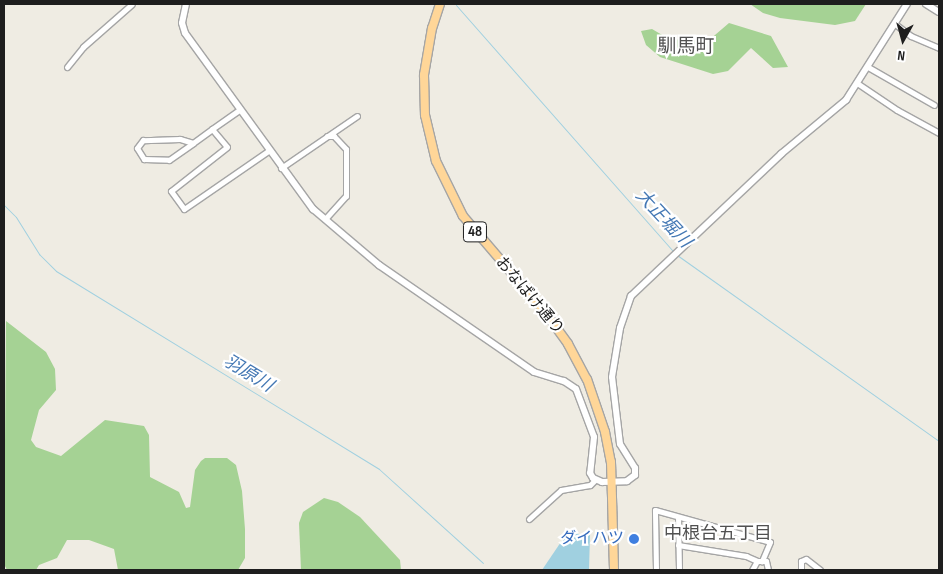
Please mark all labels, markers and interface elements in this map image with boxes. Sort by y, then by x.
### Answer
north arrow [878,15,928,65]
district label: 馴馬町 [658,36,714,58]
text: N [896,46,906,64]
water label: 大正堀川 [631,185,695,253]
road number: 48 [462,220,488,244]
street label: おなばけ通り [491,253,567,339]
water label: 羽原川 [219,351,277,397]
district label: 中根台五丁目 [664,523,772,545]
place label: ダイハツ [560,529,624,549]
marker: ダイハツ [628,533,640,545]

